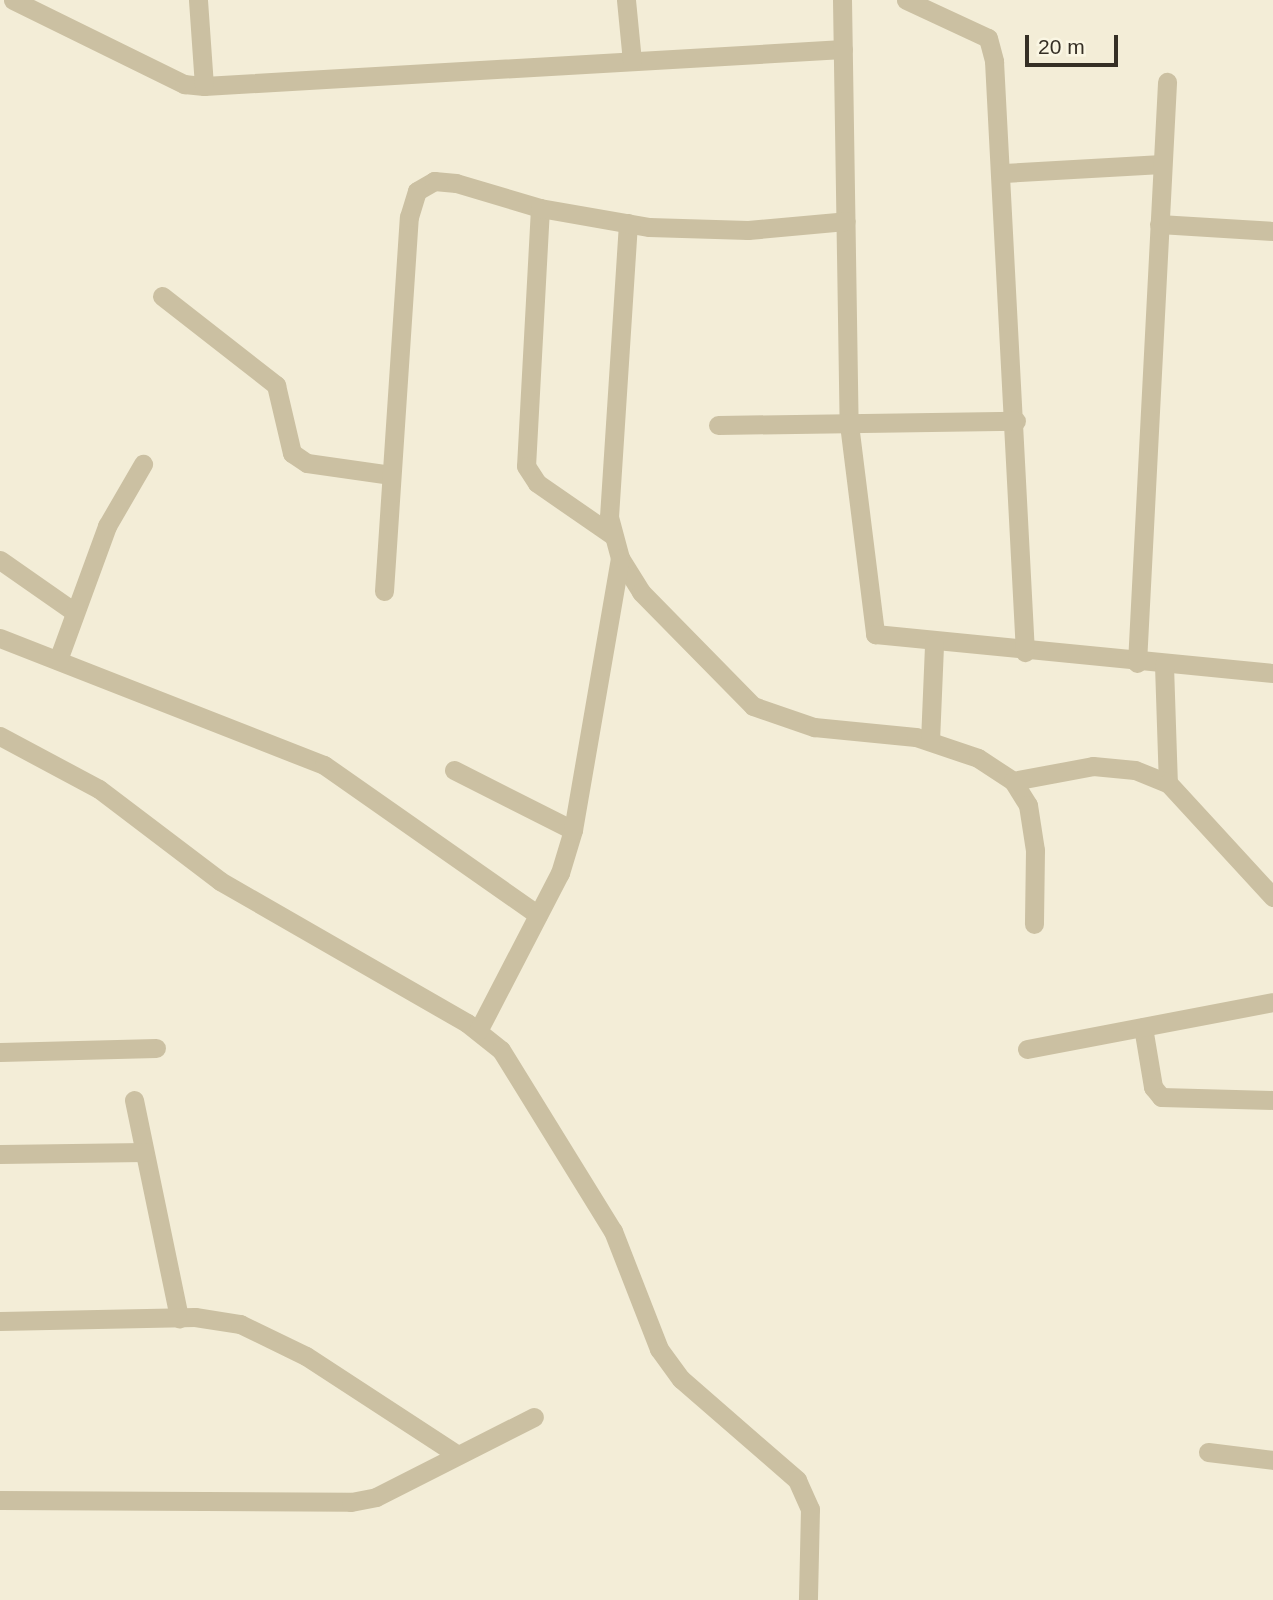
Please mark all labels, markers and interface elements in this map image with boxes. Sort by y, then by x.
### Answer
scale bar [1028,21,1121,65]
text: 20 m [1038,35,1085,58]

